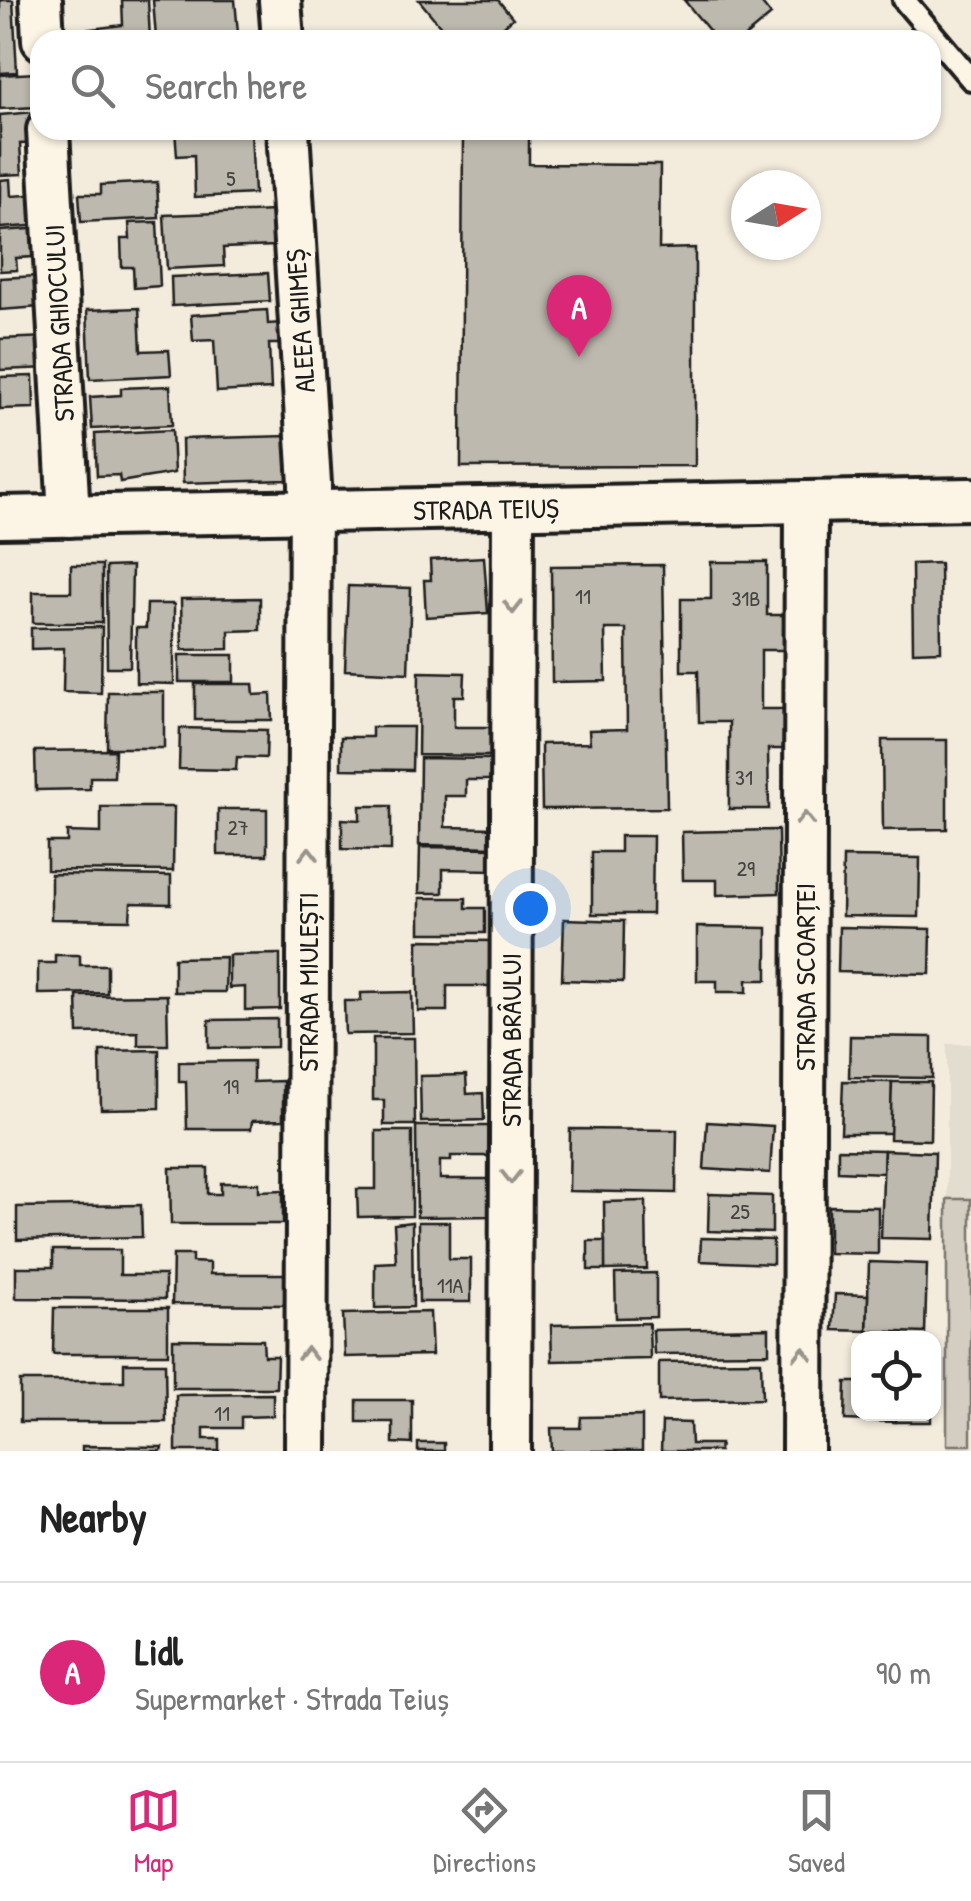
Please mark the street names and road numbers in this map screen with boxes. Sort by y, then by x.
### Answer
street label: STRADA GHIOCULUI [35,223,83,423]
street label: ALEEA GHIMEȘ [276,248,324,394]
street label: STRADA TEIUȘ [413,489,559,529]
street label: STRADA SCOARȚEI [786,883,824,1071]
street label: STRADA MIULEȘTI [289,892,327,1072]
street label: STRADA BRÂULUI [492,953,530,1127]

